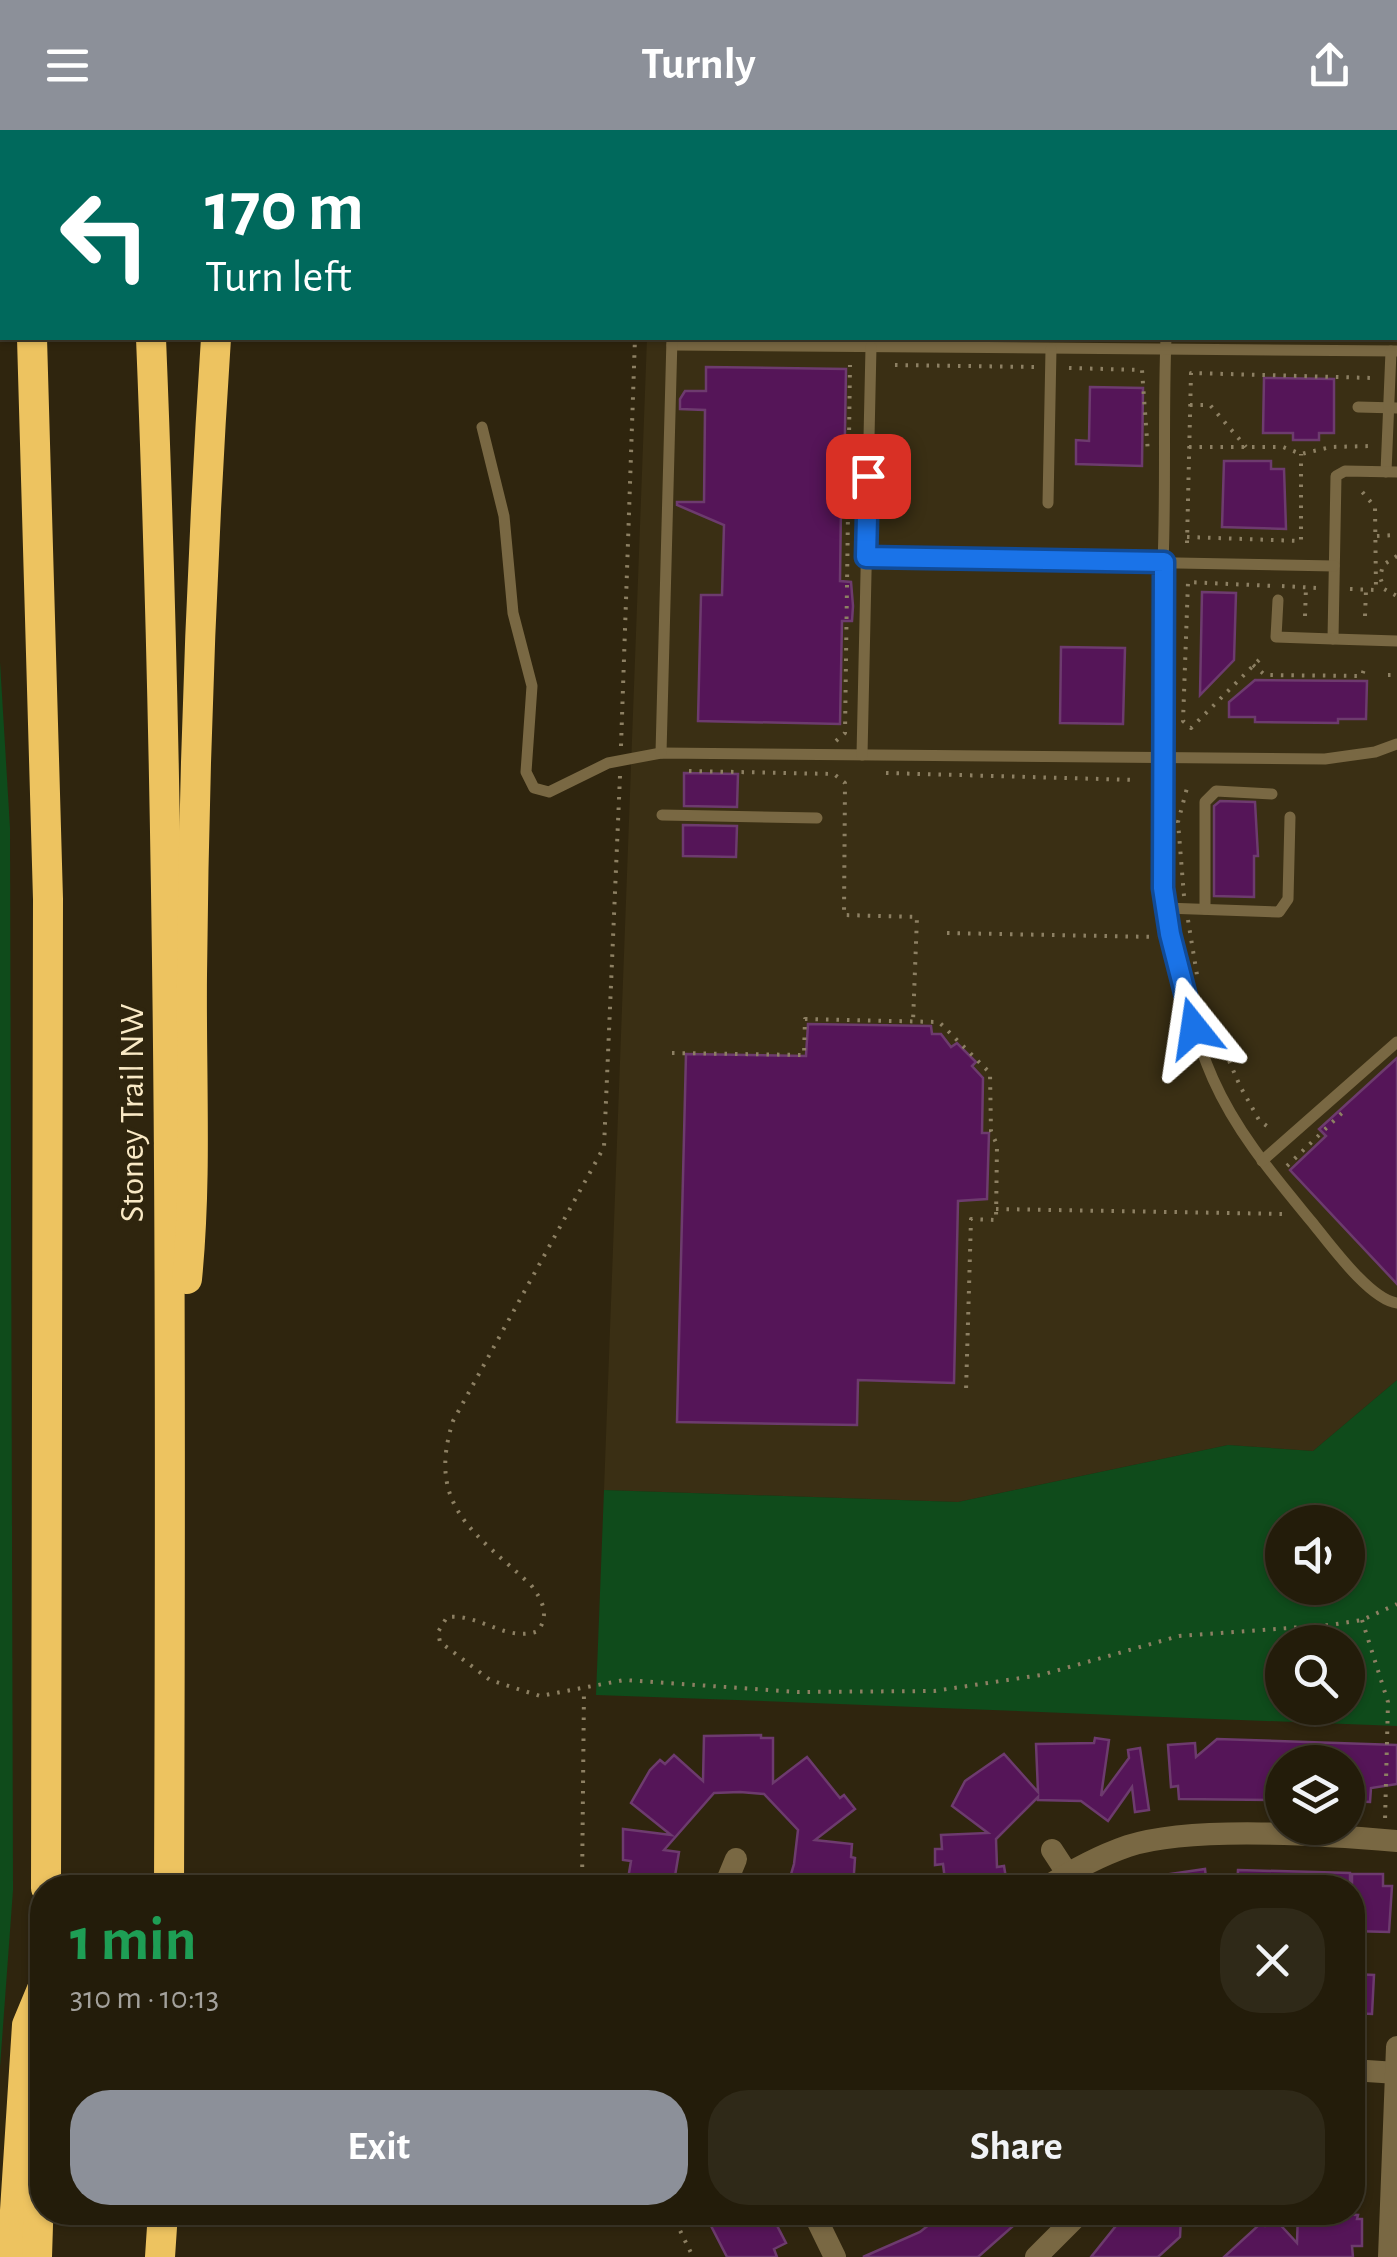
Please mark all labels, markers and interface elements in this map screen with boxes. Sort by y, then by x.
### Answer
icon: menu [40,38,95,93]
icon: share [1302,38,1357,93]
text: Turnly [641,42,756,87]
icon: left [40,170,170,300]
text: 170 m [205,173,364,243]
text: Turn left [205,255,352,300]
pin [826,434,911,519]
icon: arrive [841,449,896,504]
position arrow [1142,976,1246,1080]
street label: Stoney Trail NW [115,1004,150,1222]
map controls [1265,1505,1365,1845]
button: sound [1265,1505,1365,1605]
button: search [1265,1625,1365,1725]
button: layers [1265,1745,1365,1845]
button: close [1220,1908,1325,2013]
text: 1 min [70,1911,196,1971]
text: 310 m · 10:13 [70,1982,219,2014]
button: Exit [70,2090,688,2205]
button: Share [708,2090,1325,2205]

